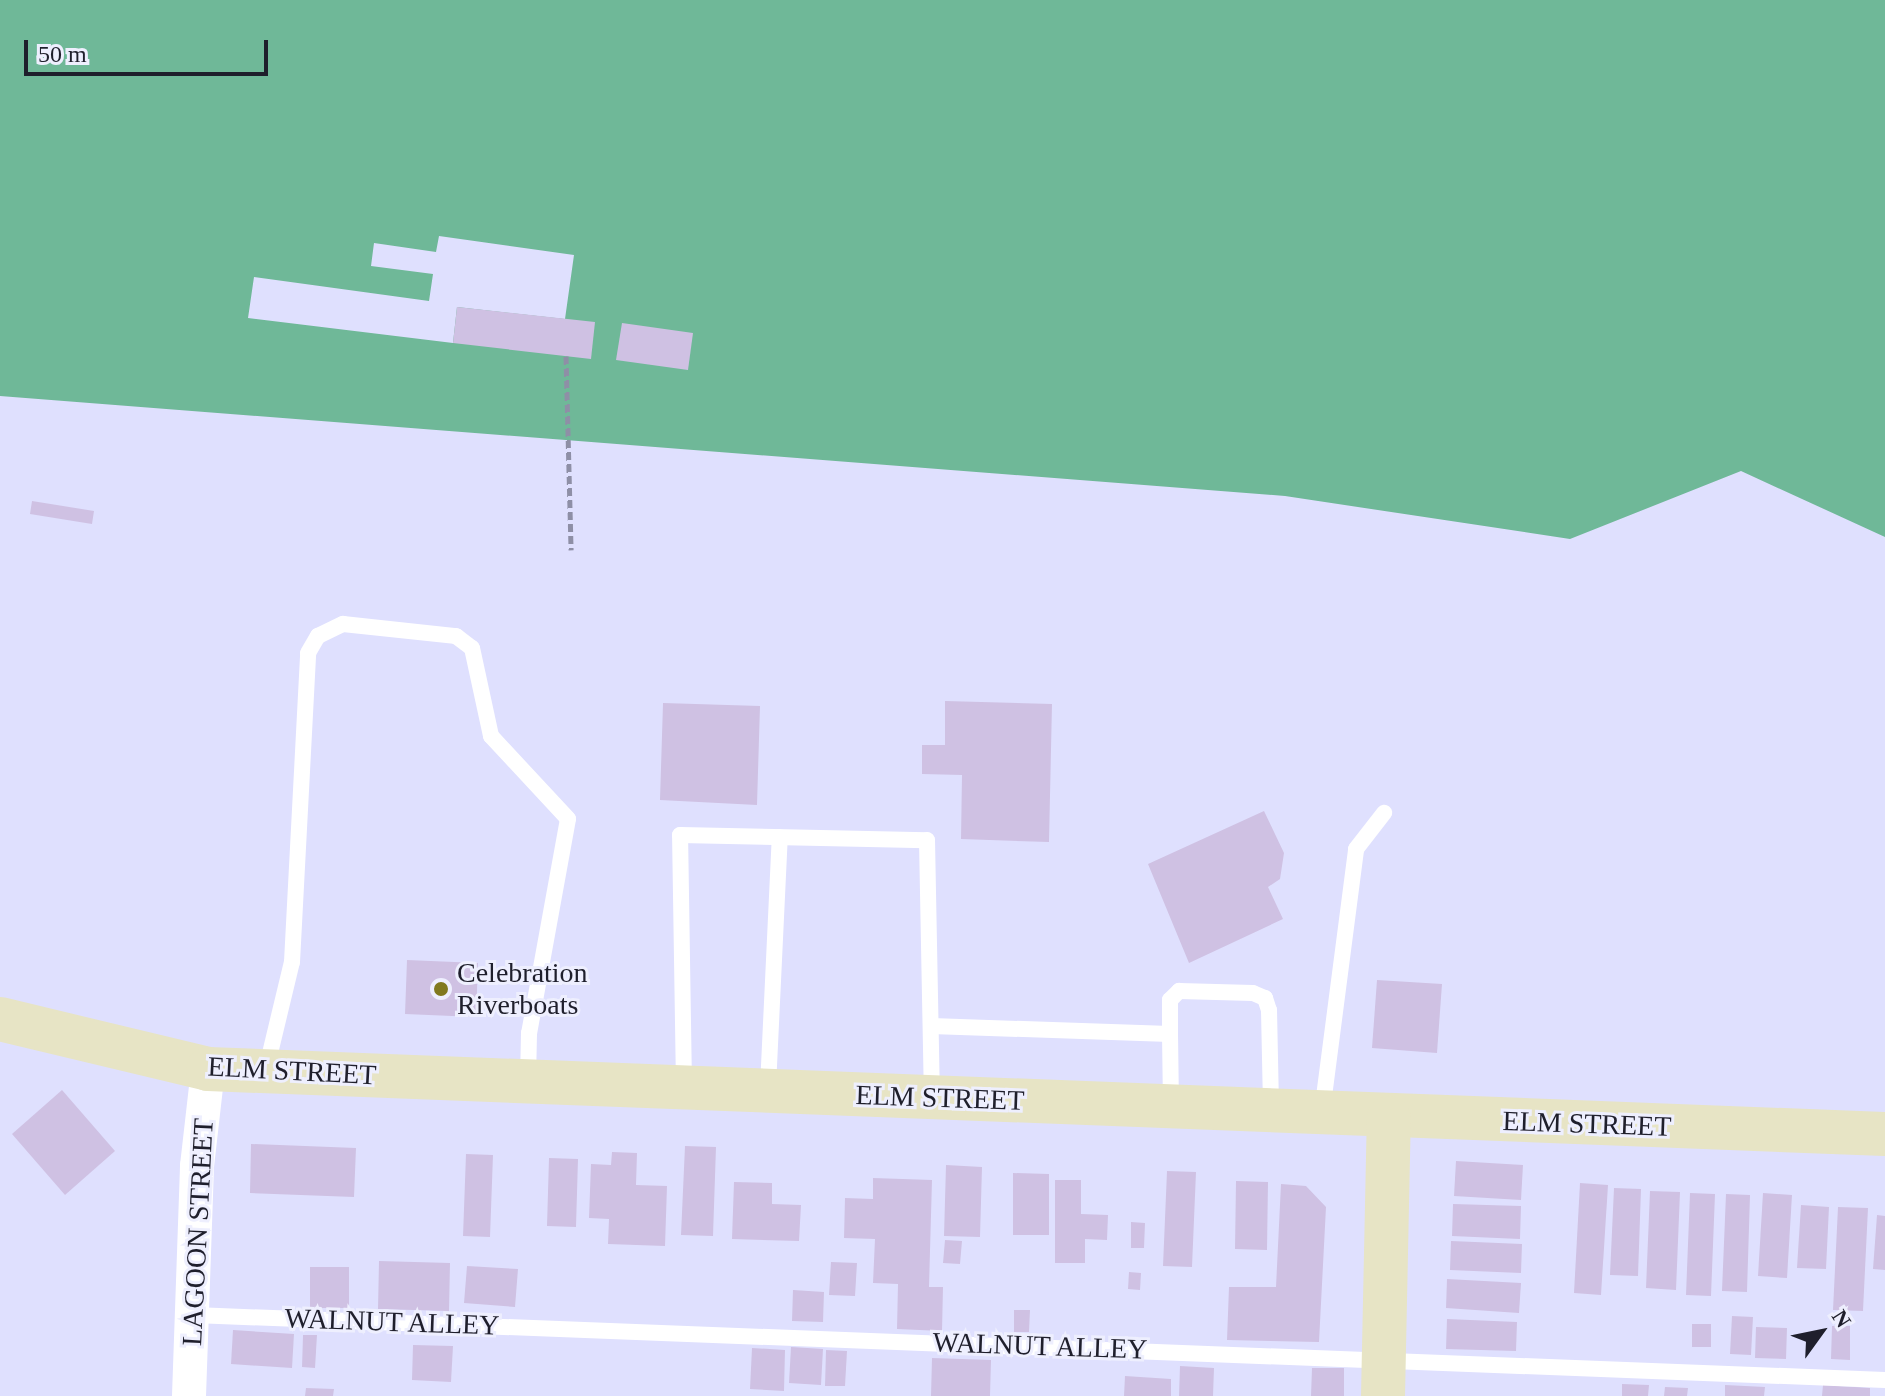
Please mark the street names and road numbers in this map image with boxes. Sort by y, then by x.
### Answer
street label: ELM STREET [207,1050,377,1092]
street label: ELM STREET [855,1078,1025,1118]
street label: ELM STREET [1502,1104,1672,1144]
street label: LAGOON STREET [175,1117,221,1347]
street label: WALNUT ALLEY [283,1301,501,1343]
street label: WALNUT ALLEY [931,1325,1149,1367]

